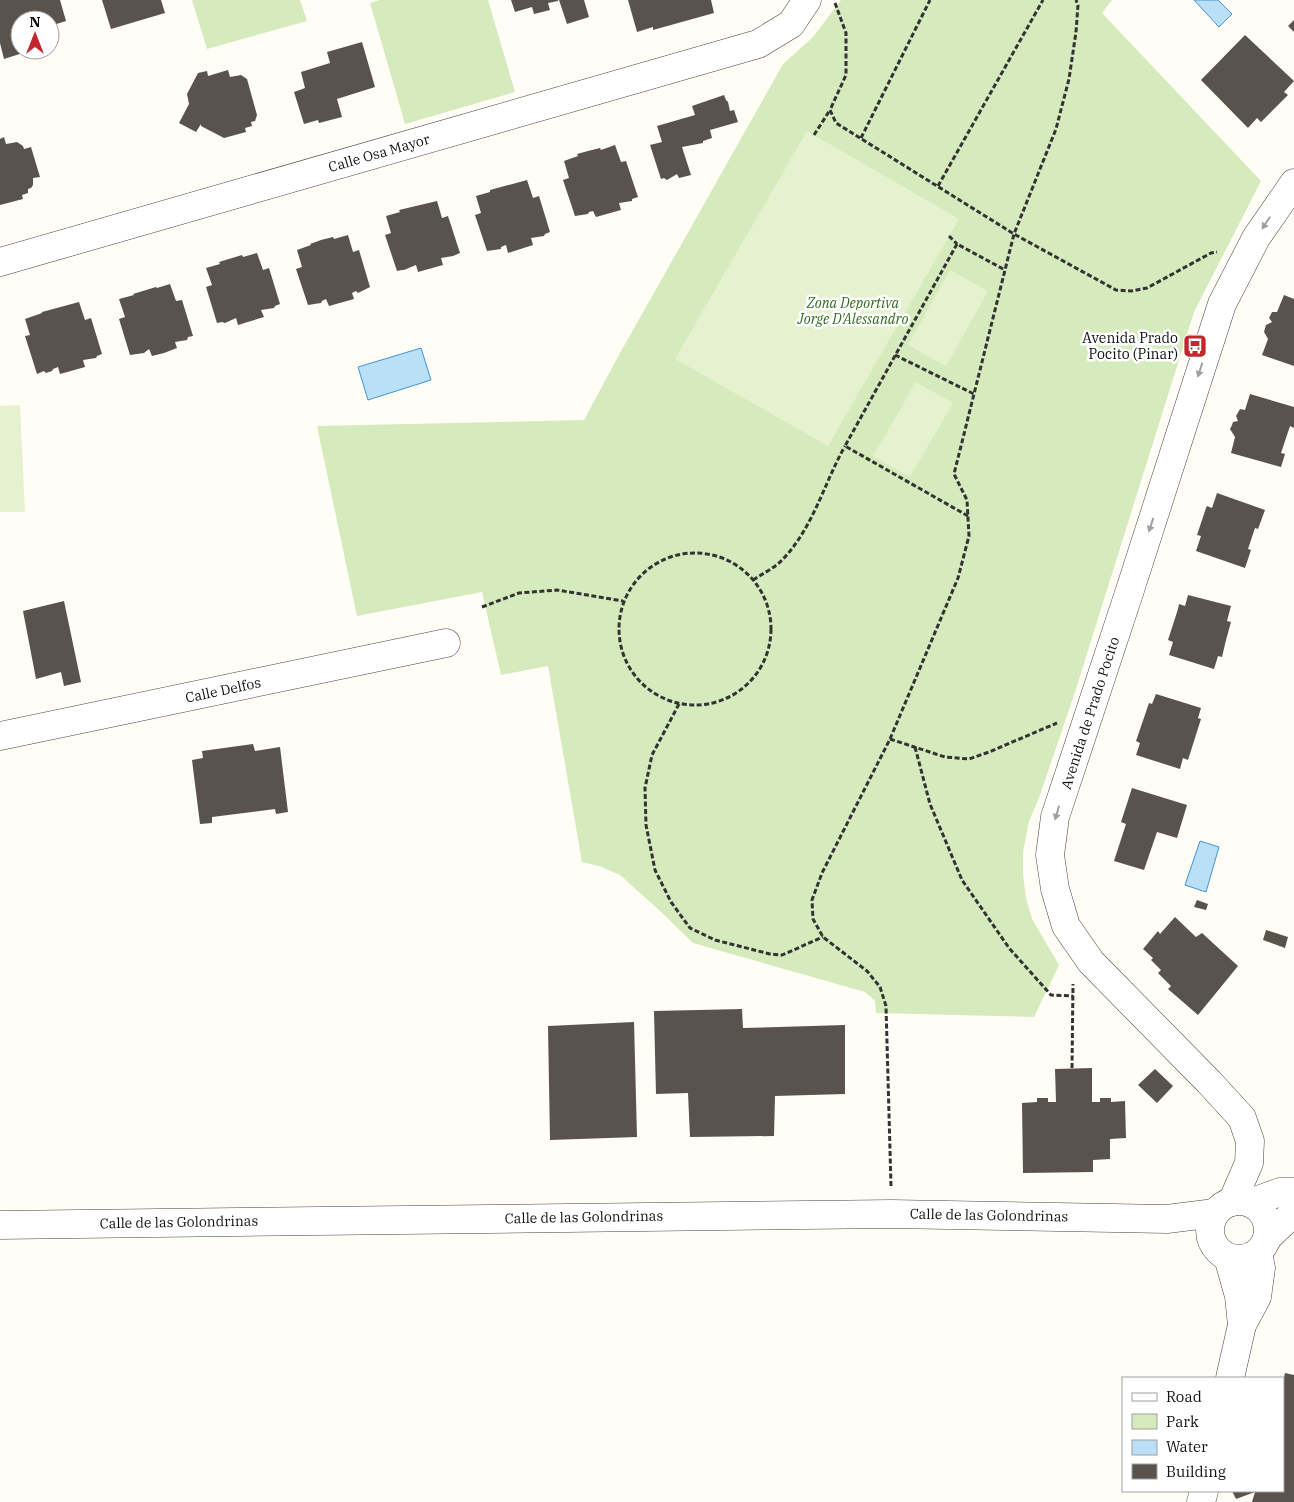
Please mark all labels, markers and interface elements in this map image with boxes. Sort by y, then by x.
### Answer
north arrow [10,10,60,60]
text: N [29,13,41,31]
street label: Calle Osa Mayor [326,130,433,176]
one-way arrow [1261,216,1271,230]
park label: Zona Deportiva Jorge D'Alessandro [797,294,908,328]
place label: Avenida Prado Pocito (Pinar) [1082,329,1178,363]
bus stop icon: Avenida Prado Pocito (Pinar) [1182,333,1208,359]
one-way arrow [1195,363,1203,378]
one-way arrow [1146,518,1154,533]
street label: Avenida de Prado Pocito [1057,634,1123,791]
street label: Calle Delfos [184,673,263,707]
one-way arrow [1053,805,1061,820]
street label: Calle de las Golondrinas [910,1205,1069,1225]
street label: Calle de las Golondrinas [505,1207,664,1227]
street label: Calle de las Golondrinas [100,1212,259,1232]
legend [1122,1377,1284,1492]
text: Road [1166,1387,1202,1406]
text: Park [1166,1412,1199,1431]
text: Water [1166,1437,1208,1456]
text: Building [1166,1462,1226,1481]

